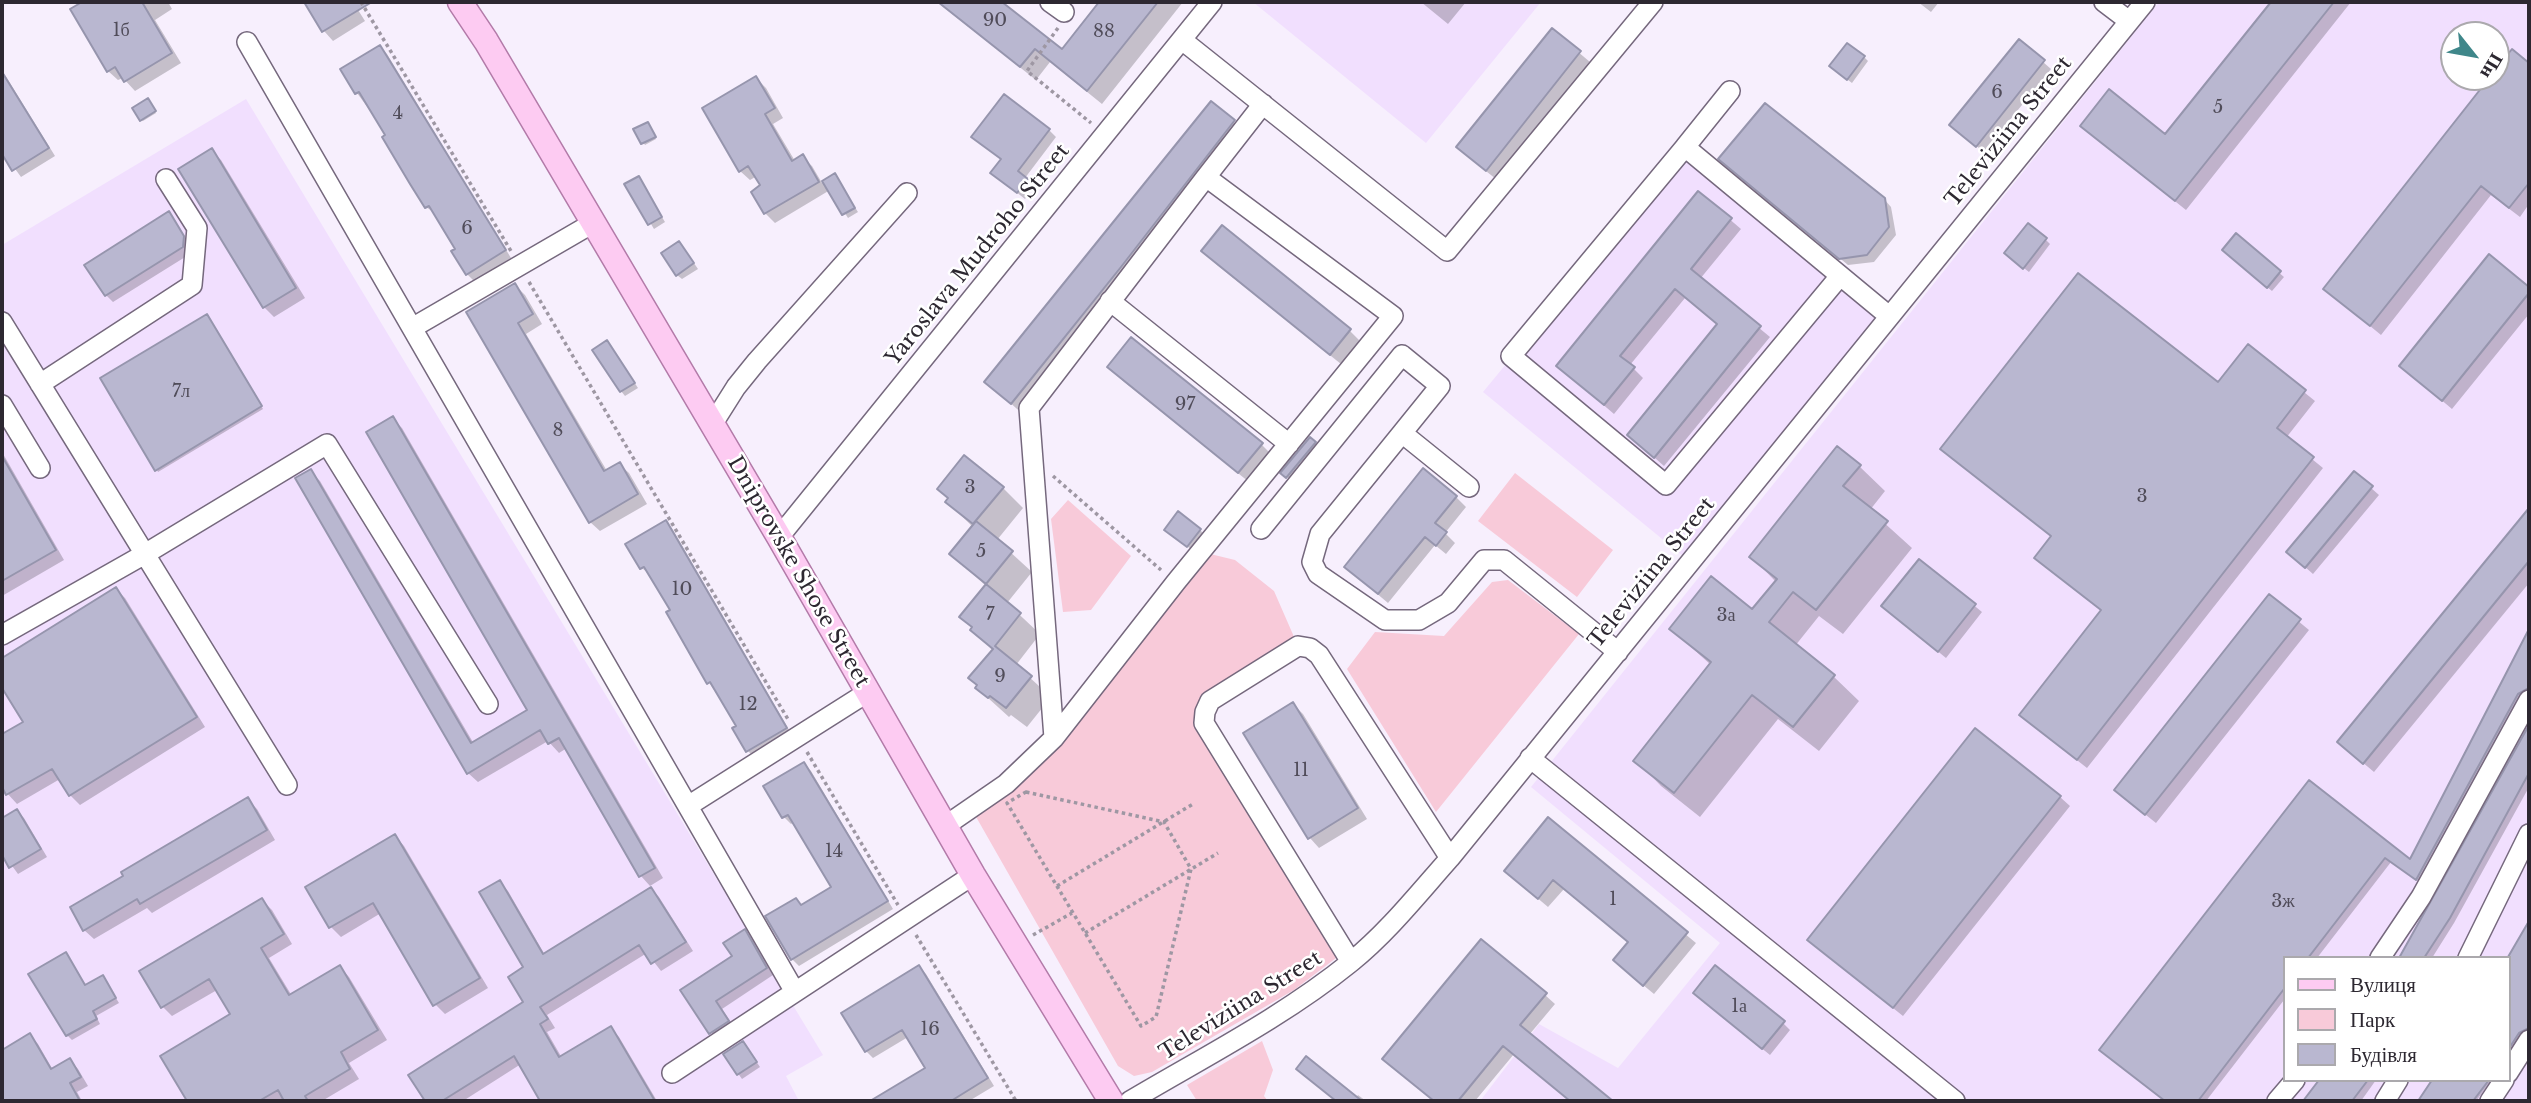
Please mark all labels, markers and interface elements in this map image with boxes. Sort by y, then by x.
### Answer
house number: 90 [983,10,1007,32]
house number: 1б [112,20,130,42]
house number: 88 [1093,21,1115,43]
north arrow [2440,21,2510,91]
text: Пн [2475,49,2508,83]
street label: Televiziina Street [1941,52,2077,212]
house number: 6 [1991,82,2003,104]
house number: 5 [2213,97,2223,119]
house number: 4 [393,103,403,125]
street label: Yaroslava Mudroho Street [881,139,1075,371]
house number: 6 [461,218,473,240]
house number: 7л [172,381,190,403]
house number: 97 [1175,394,1195,416]
house number: 8 [553,420,563,442]
street label: Dniprovske Shose Street [721,452,875,692]
house number: 3 [964,477,976,499]
house number: 3 [2136,486,2148,508]
street label: Televiziina Street [1584,493,1720,653]
house number: 5 [976,541,986,563]
house number: 10 [672,579,692,601]
house number: 7 [985,604,995,626]
house number: 3а [1716,605,1736,627]
house number: 9 [994,666,1006,688]
house number: 12 [738,694,758,716]
house number: 11 [1293,760,1309,782]
house number: 14 [825,841,843,863]
house number: 1 [1609,889,1617,911]
house number: 3ж [2271,891,2295,913]
street label: Televiziina Street [1155,946,1327,1066]
legend [2282,956,2510,1082]
text: Вулиця [2350,972,2416,998]
house number: 1а [1731,996,1747,1018]
text: Парк [2350,1007,2395,1033]
house number: 16 [920,1019,940,1041]
text: Будівля [2350,1042,2417,1068]

